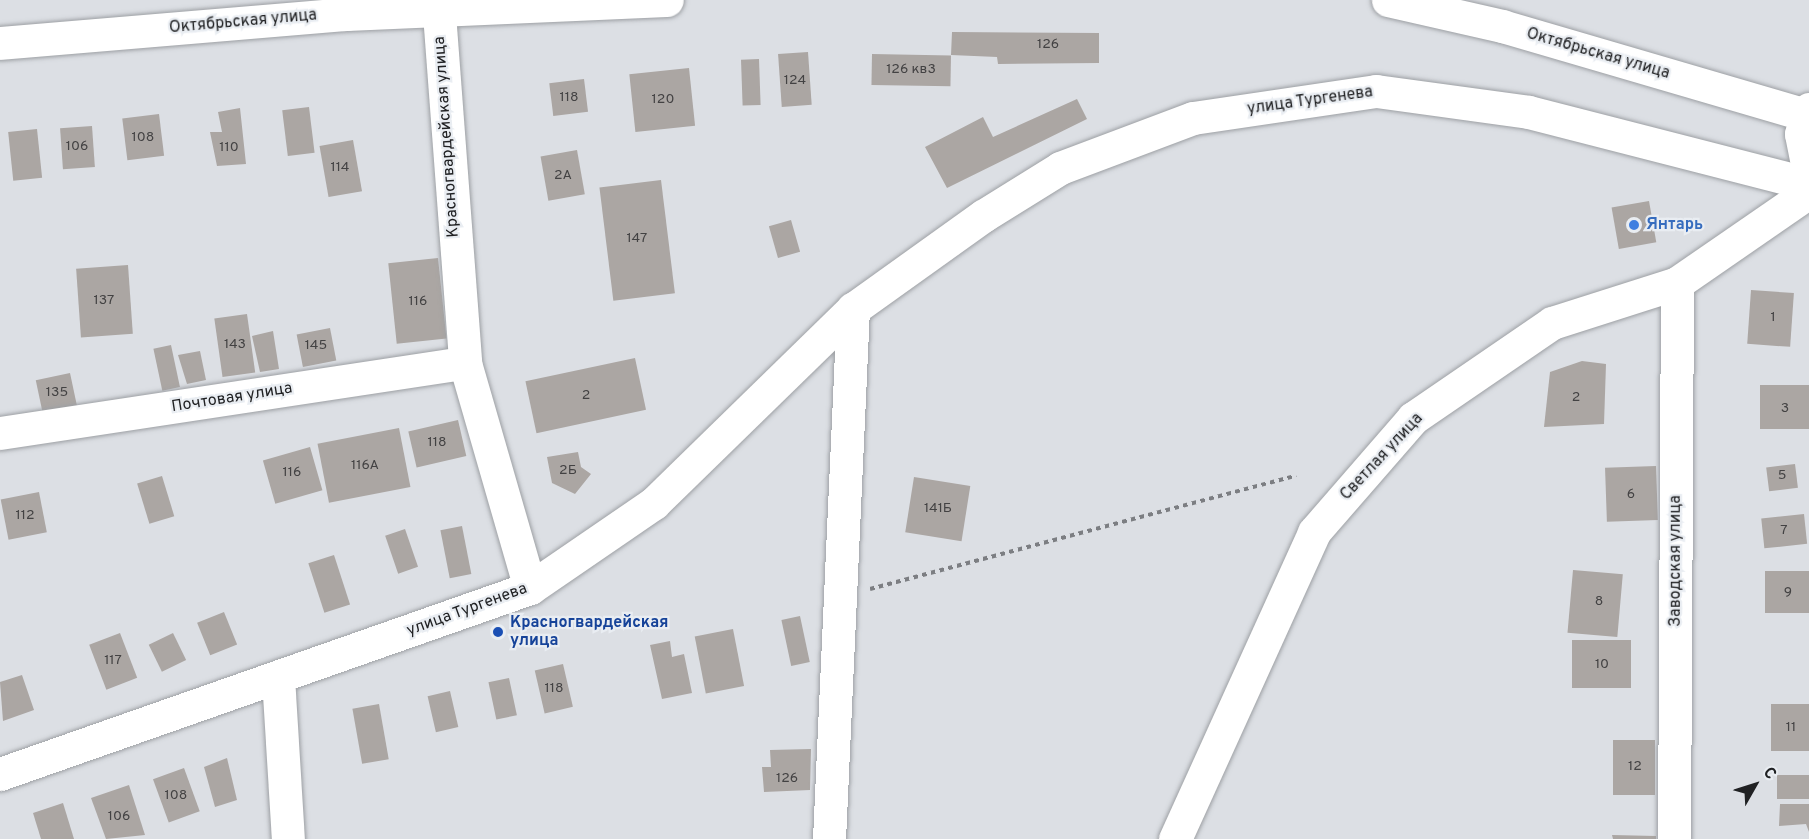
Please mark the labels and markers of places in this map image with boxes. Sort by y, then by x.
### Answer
place label: Янтарь [1646,215,1703,235]
marker: Янтарь [1627,218,1641,232]
place label: Красногвардейская улица [510,613,668,651]
marker: Красногвардейская улица [491,625,505,639]

